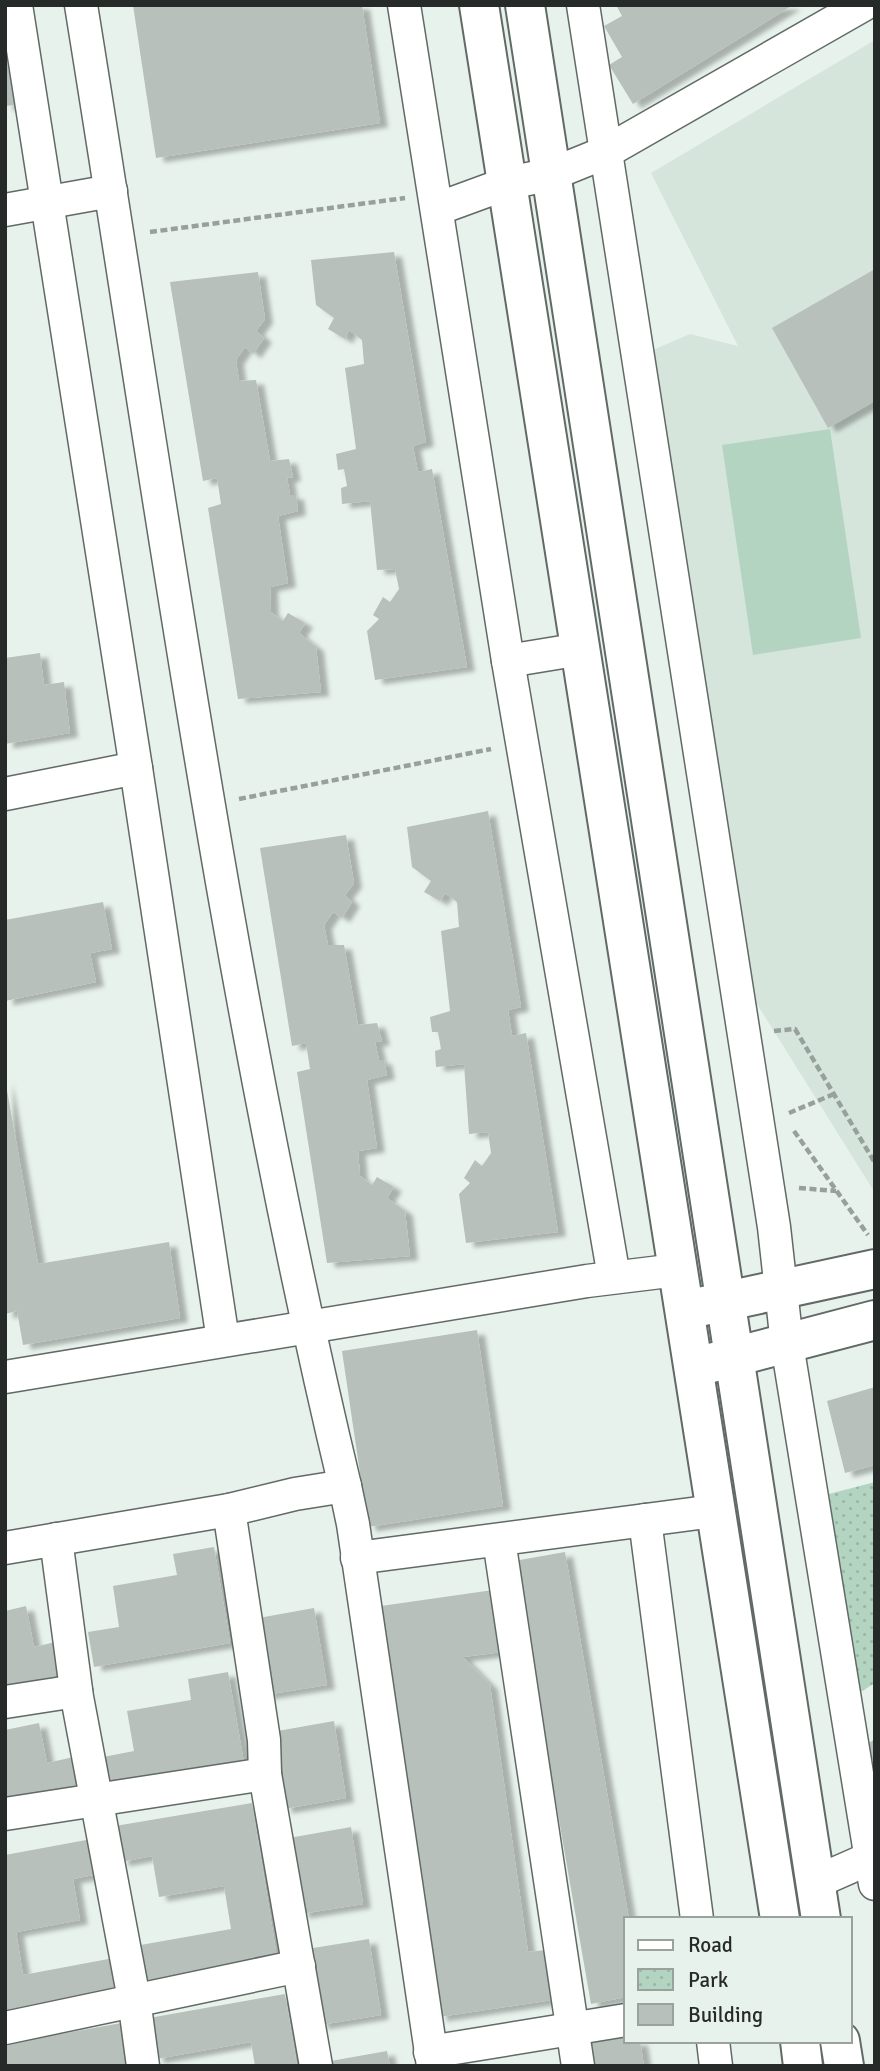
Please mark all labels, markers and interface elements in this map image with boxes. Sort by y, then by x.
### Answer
legend [624,1917,852,2043]
text: Road [688,1932,733,1958]
text: Park [688,1967,729,1993]
text: Building [688,2002,763,2028]

